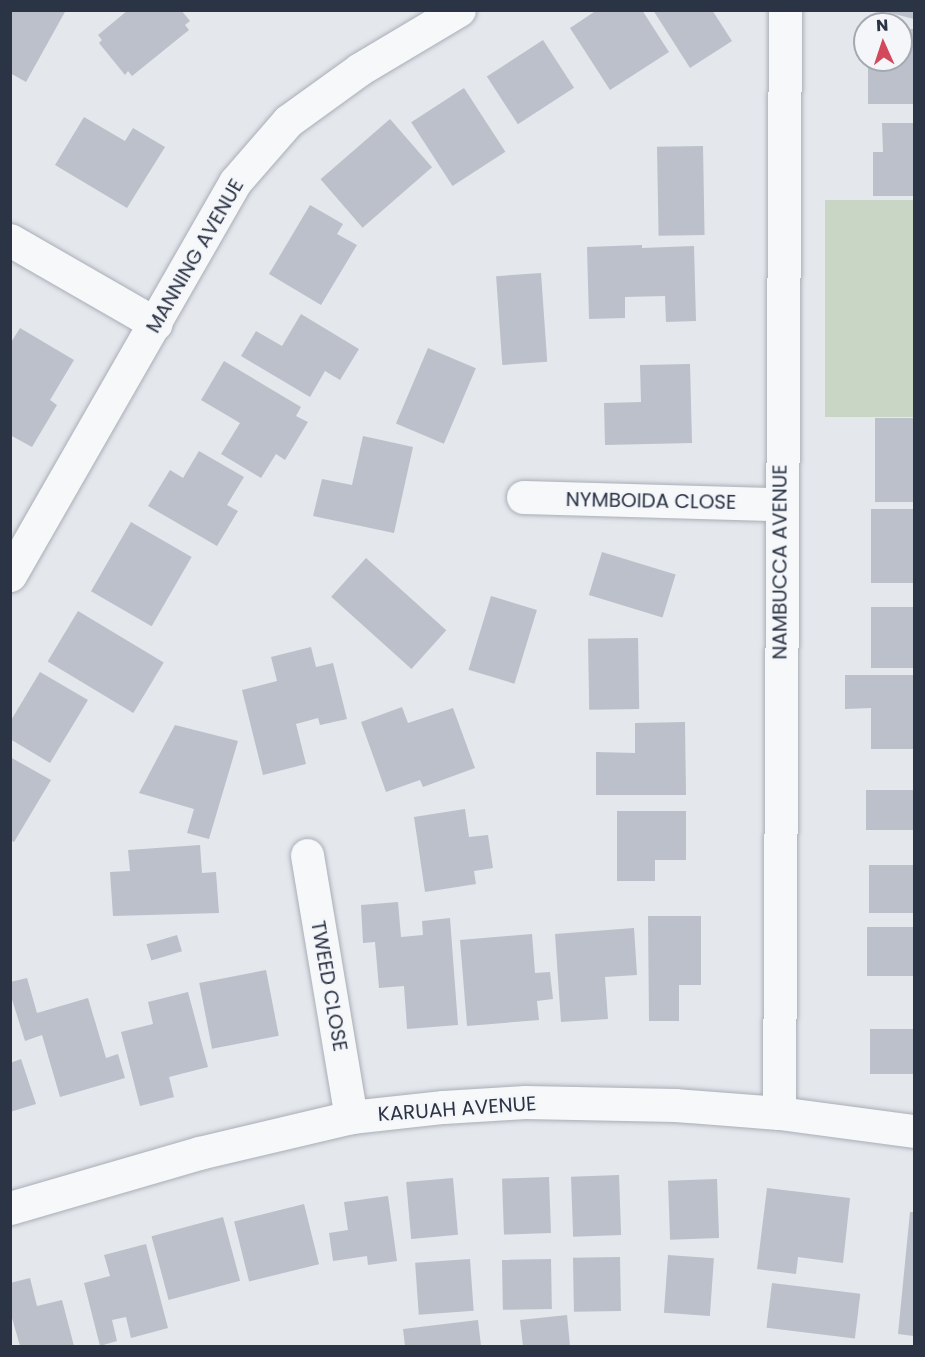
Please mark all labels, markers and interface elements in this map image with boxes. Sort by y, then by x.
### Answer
north arrow [853,12,913,72]
text: N [876,14,889,37]
street label: MANNING AVENUE [141,175,249,337]
street label: NAMBUCCA AVENUE [768,464,792,660]
street label: NYMBOIDA CLOSE [565,488,737,514]
street label: TWEED CLOSE [306,919,352,1053]
street label: KARUAH AVENUE [377,1091,537,1127]

